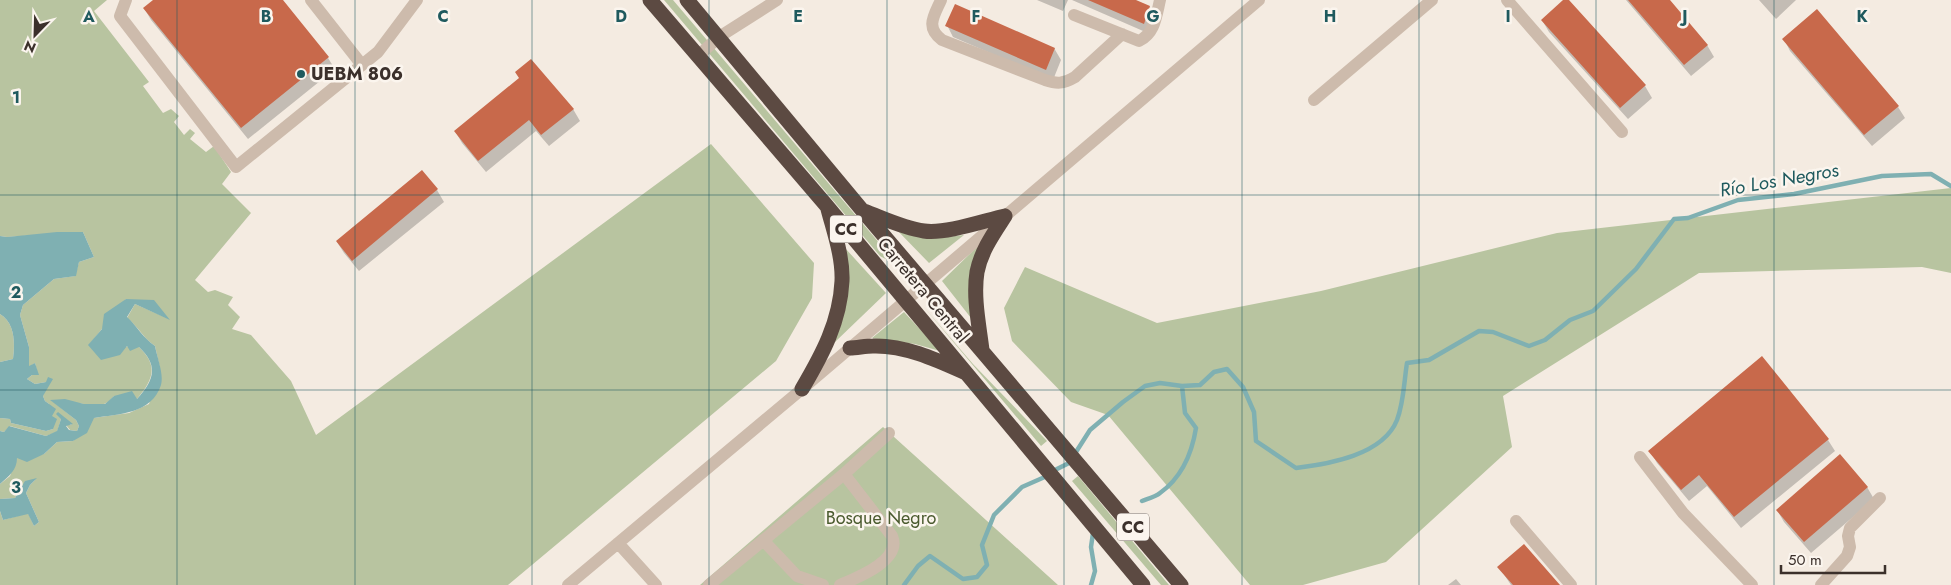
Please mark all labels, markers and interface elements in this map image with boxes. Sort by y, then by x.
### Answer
text: A [82,5,95,28]
text: B [261,5,271,28]
text: C [437,5,449,28]
text: D [615,5,627,28]
text: E [793,5,803,28]
text: F [972,5,980,28]
text: G [1146,5,1160,28]
text: H [1324,5,1336,28]
text: I [1505,5,1511,28]
text: J [1679,5,1688,28]
text: K [1856,5,1868,28]
north arrow [10,10,60,60]
text: N [21,36,39,58]
place label: UEBM 806 [311,61,403,87]
marker: UEBM 806 [295,68,307,80]
text: 1 [12,86,20,109]
water label: Río Los Negros [1717,156,1841,204]
road number: CC [830,215,862,242]
street label: Carretera Central [871,232,975,348]
text: 2 [11,281,21,304]
text: 3 [11,476,21,499]
park label: Bosque Negro [826,505,937,531]
road number: CC [1117,514,1149,540]
scale bar [1781,542,1885,574]
text: 50 m [1788,549,1822,571]

